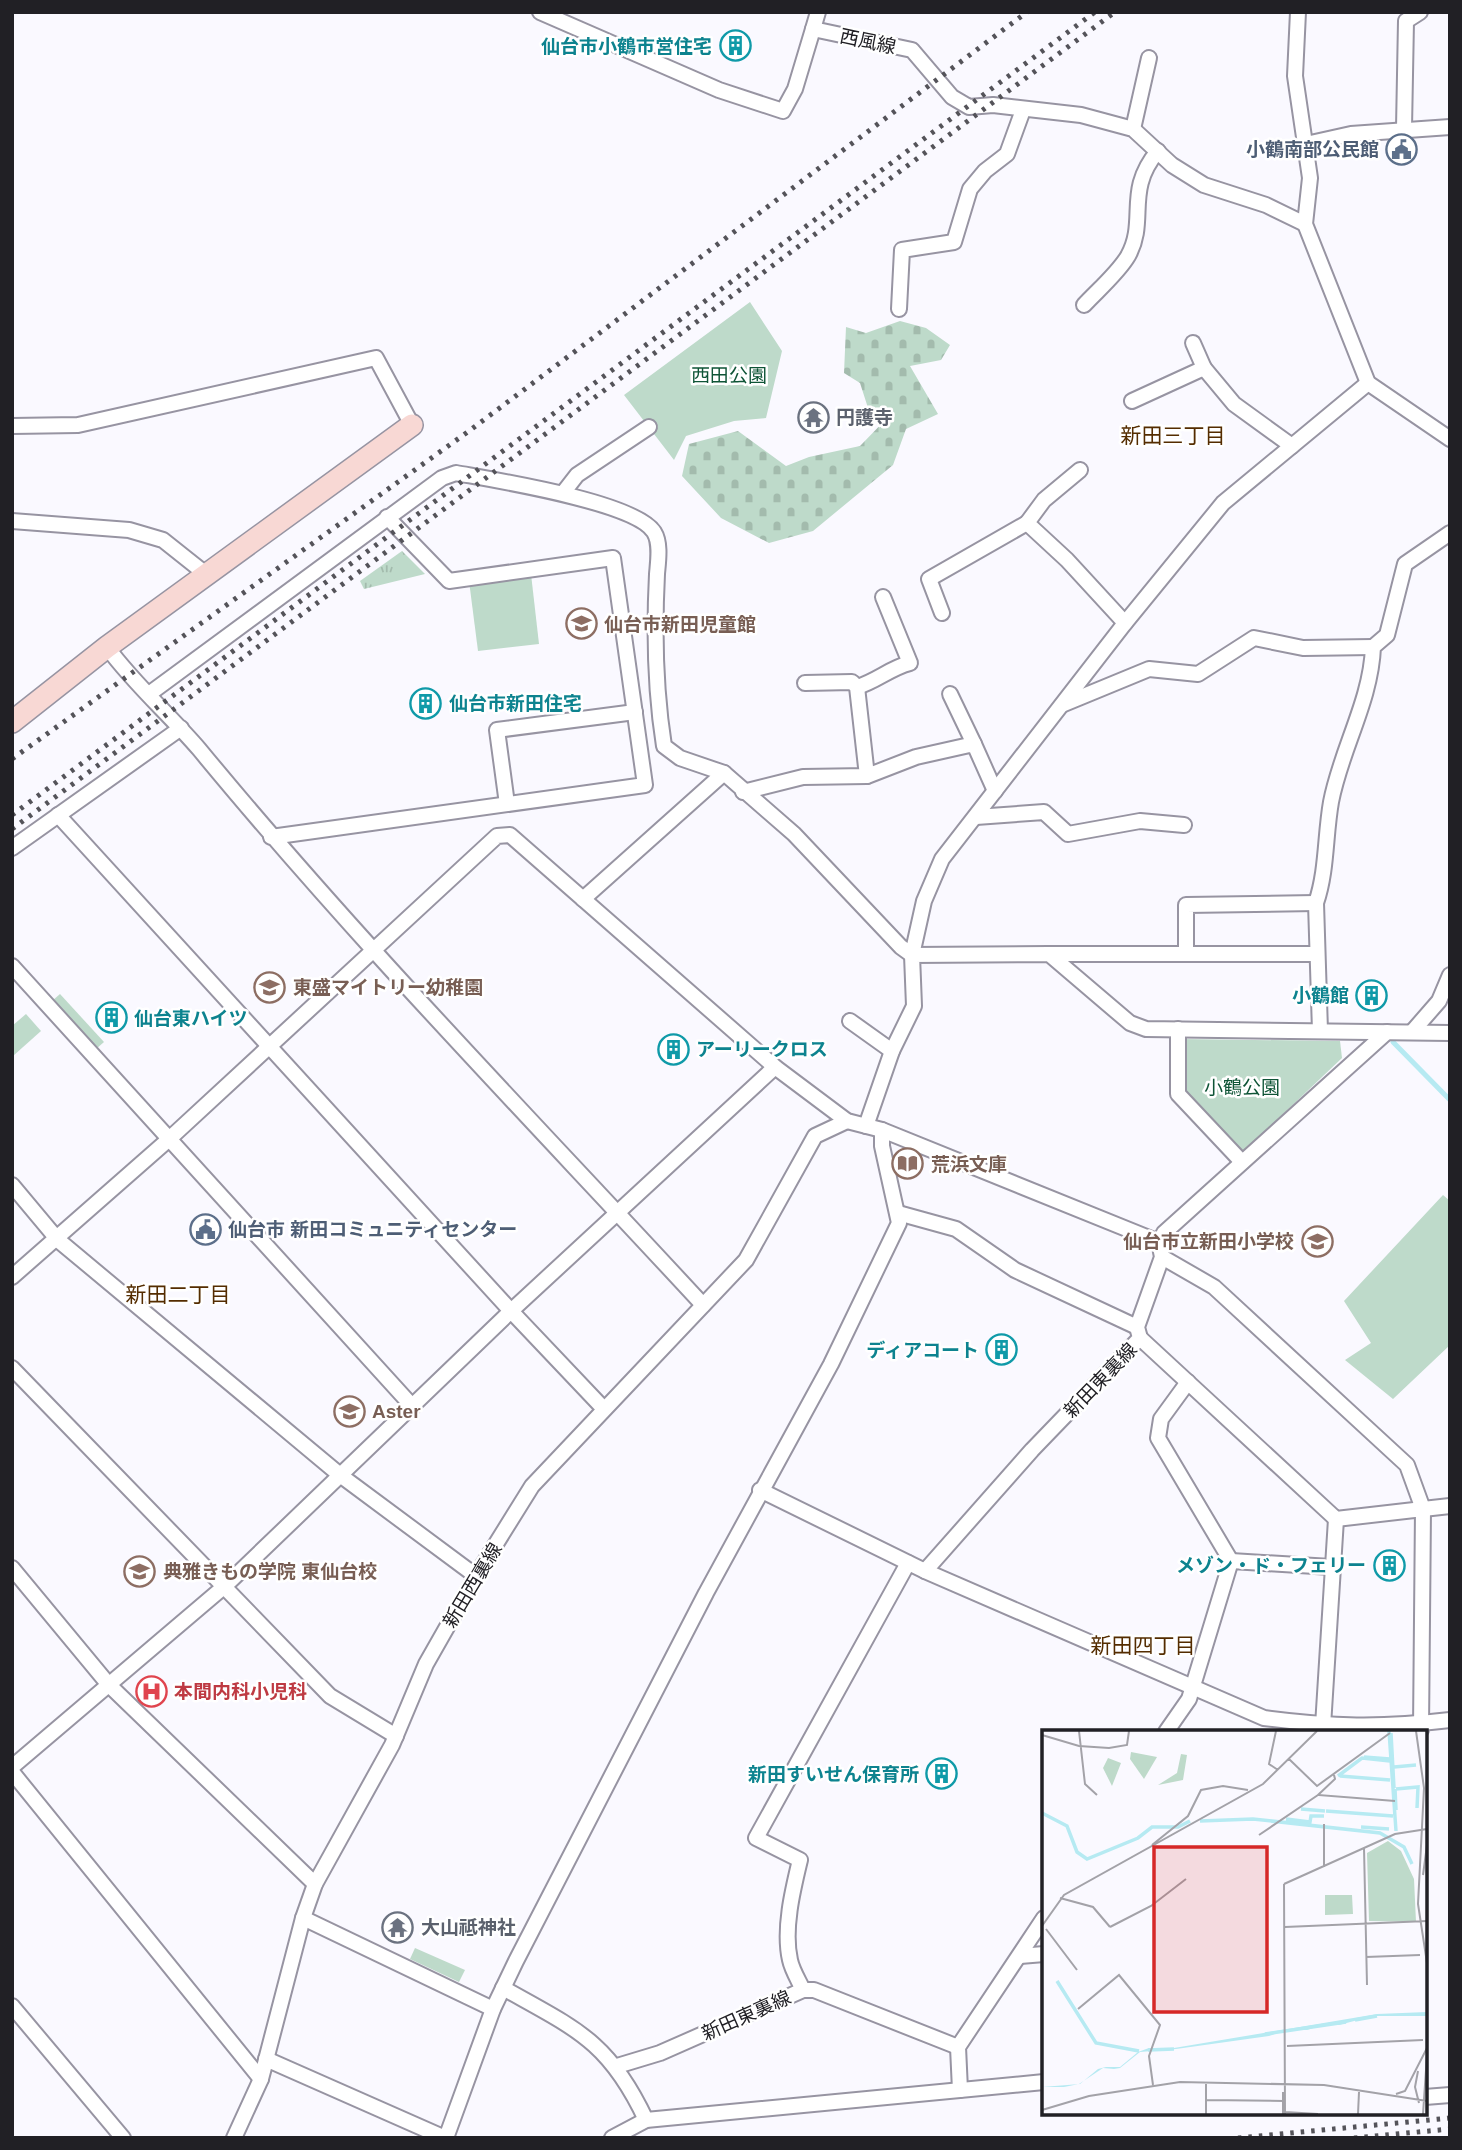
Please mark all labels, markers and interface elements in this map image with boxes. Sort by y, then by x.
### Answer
street label: 西風線 [838,25,898,58]
building icon: 仙台市小鶴市営住宅 [718,29,752,63]
place label: 仙台市小鶴市営住宅 [541,36,712,57]
public building icon: 小鶴南部公民館 [1385,132,1419,166]
place label: 小鶴南部公民館 [1246,139,1379,160]
park label: 西田公園 [691,365,767,386]
temple icon: 円護寺 [796,400,830,434]
place label: 円護寺 [836,407,893,428]
district label: 新田三丁目 [1121,424,1226,447]
school or university icon: 仙台市新田児童館 [564,607,598,641]
place label: 仙台市新田児童館 [604,614,756,635]
building icon: 仙台市新田住宅 [409,686,443,720]
place label: 仙台市新田住宅 [449,693,582,714]
school or university icon: 東盛マイトリー幼稚園 [253,970,287,1004]
place label: 東盛マイトリー幼稚園 [293,977,483,998]
building icon: 小鶴館 [1355,978,1389,1012]
place label: 小鶴館 [1292,985,1349,1006]
building icon: 仙台東ハイツ [94,1001,128,1035]
place label: 仙台東ハイツ [134,1008,248,1029]
building icon: アーリークロス [656,1032,690,1066]
place label: アーリークロス [696,1039,828,1060]
park label: 小鶴公園 [1204,1077,1280,1098]
library icon: 荒浜文庫 [891,1147,925,1181]
place label: 荒浜文庫 [931,1154,1007,1175]
public building icon: 仙台市 新田コミュニティセンター [188,1212,222,1246]
place label: 仙台市 新田コミュニティセンター [228,1219,517,1240]
school or university icon: 仙台市立新田小学校 [1300,1224,1334,1258]
place label: 仙台市立新田小学校 [1123,1231,1294,1252]
district label: 新田二丁目 [126,1283,231,1306]
building icon: ディアコート [985,1333,1019,1367]
street label: 新田東裏線 [1060,1339,1141,1422]
place label: ディアコート [866,1340,979,1361]
school or university icon: Aster [332,1394,366,1428]
place label: Aster [372,1401,421,1422]
street label: 新田西裏線 [439,1539,506,1631]
building icon: メゾン・ド・フェリー [1372,1548,1406,1582]
school or university icon: 典雅きもの学院 東仙台校 [123,1554,157,1588]
place label: メゾン・ド・フェリー [1176,1555,1366,1576]
place label: 典雅きもの学院 東仙台校 [163,1561,377,1582]
district label: 新田四丁目 [1091,1634,1196,1657]
hospital icon: 本間内科小児科 [134,1674,168,1708]
place label: 本間内科小児科 [174,1681,307,1702]
inset map [1042,1730,1427,2115]
building icon: 新田すいせん保育所 [925,1757,959,1791]
place label: 新田すいせん保育所 [748,1764,919,1785]
temple icon: 大山祗神社 [381,1910,415,1944]
place label: 大山祗神社 [421,1917,516,1938]
street label: 新田東裏線 [699,1987,794,2044]

